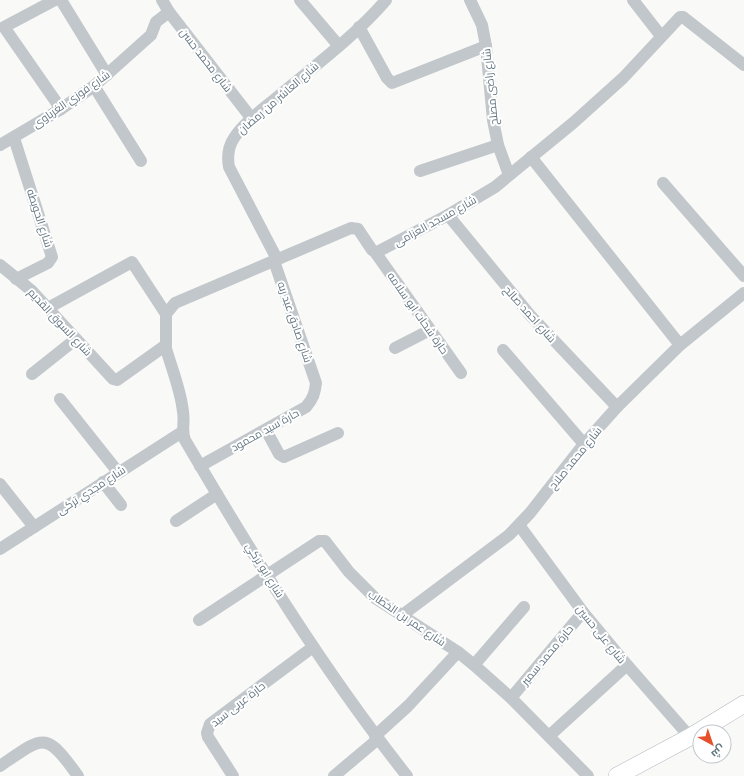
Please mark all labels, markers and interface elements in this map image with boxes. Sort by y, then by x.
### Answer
street label: شارع محمد حسن [176,25,235,95]
street label: شارع راضى مصلح [479,48,502,126]
street label: شارع العاشر من رمضان [235,59,322,138]
street label: شارع فوزي الغرباوى [30,67,113,132]
street label: شارع الحويطه [23,187,56,249]
street label: شارع مسجد العزامى [391,193,479,250]
street label: حارة شحات ابو سلامه [384,269,452,357]
street label: شارع صادق عبد ربه [274,280,315,365]
street label: شارع احمد صالح [500,283,559,346]
street label: شارع السوق القديم [24,285,95,359]
street label: حارة سيد محمود [229,406,301,454]
street label: شارع محمد صلاح [545,424,605,493]
street label: شارع مجدي تركى [54,463,129,519]
street label: شارع ابو تركي [241,540,287,601]
street label: شارع عمر بن الخطاب [365,587,448,650]
street label: شارع على حسين [572,602,629,667]
street label: حارة محمد سمير [517,622,576,689]
street label: حارة عربى سيد [208,678,268,730]
north arrow [692,724,732,764]
text: ش [709,742,728,762]

